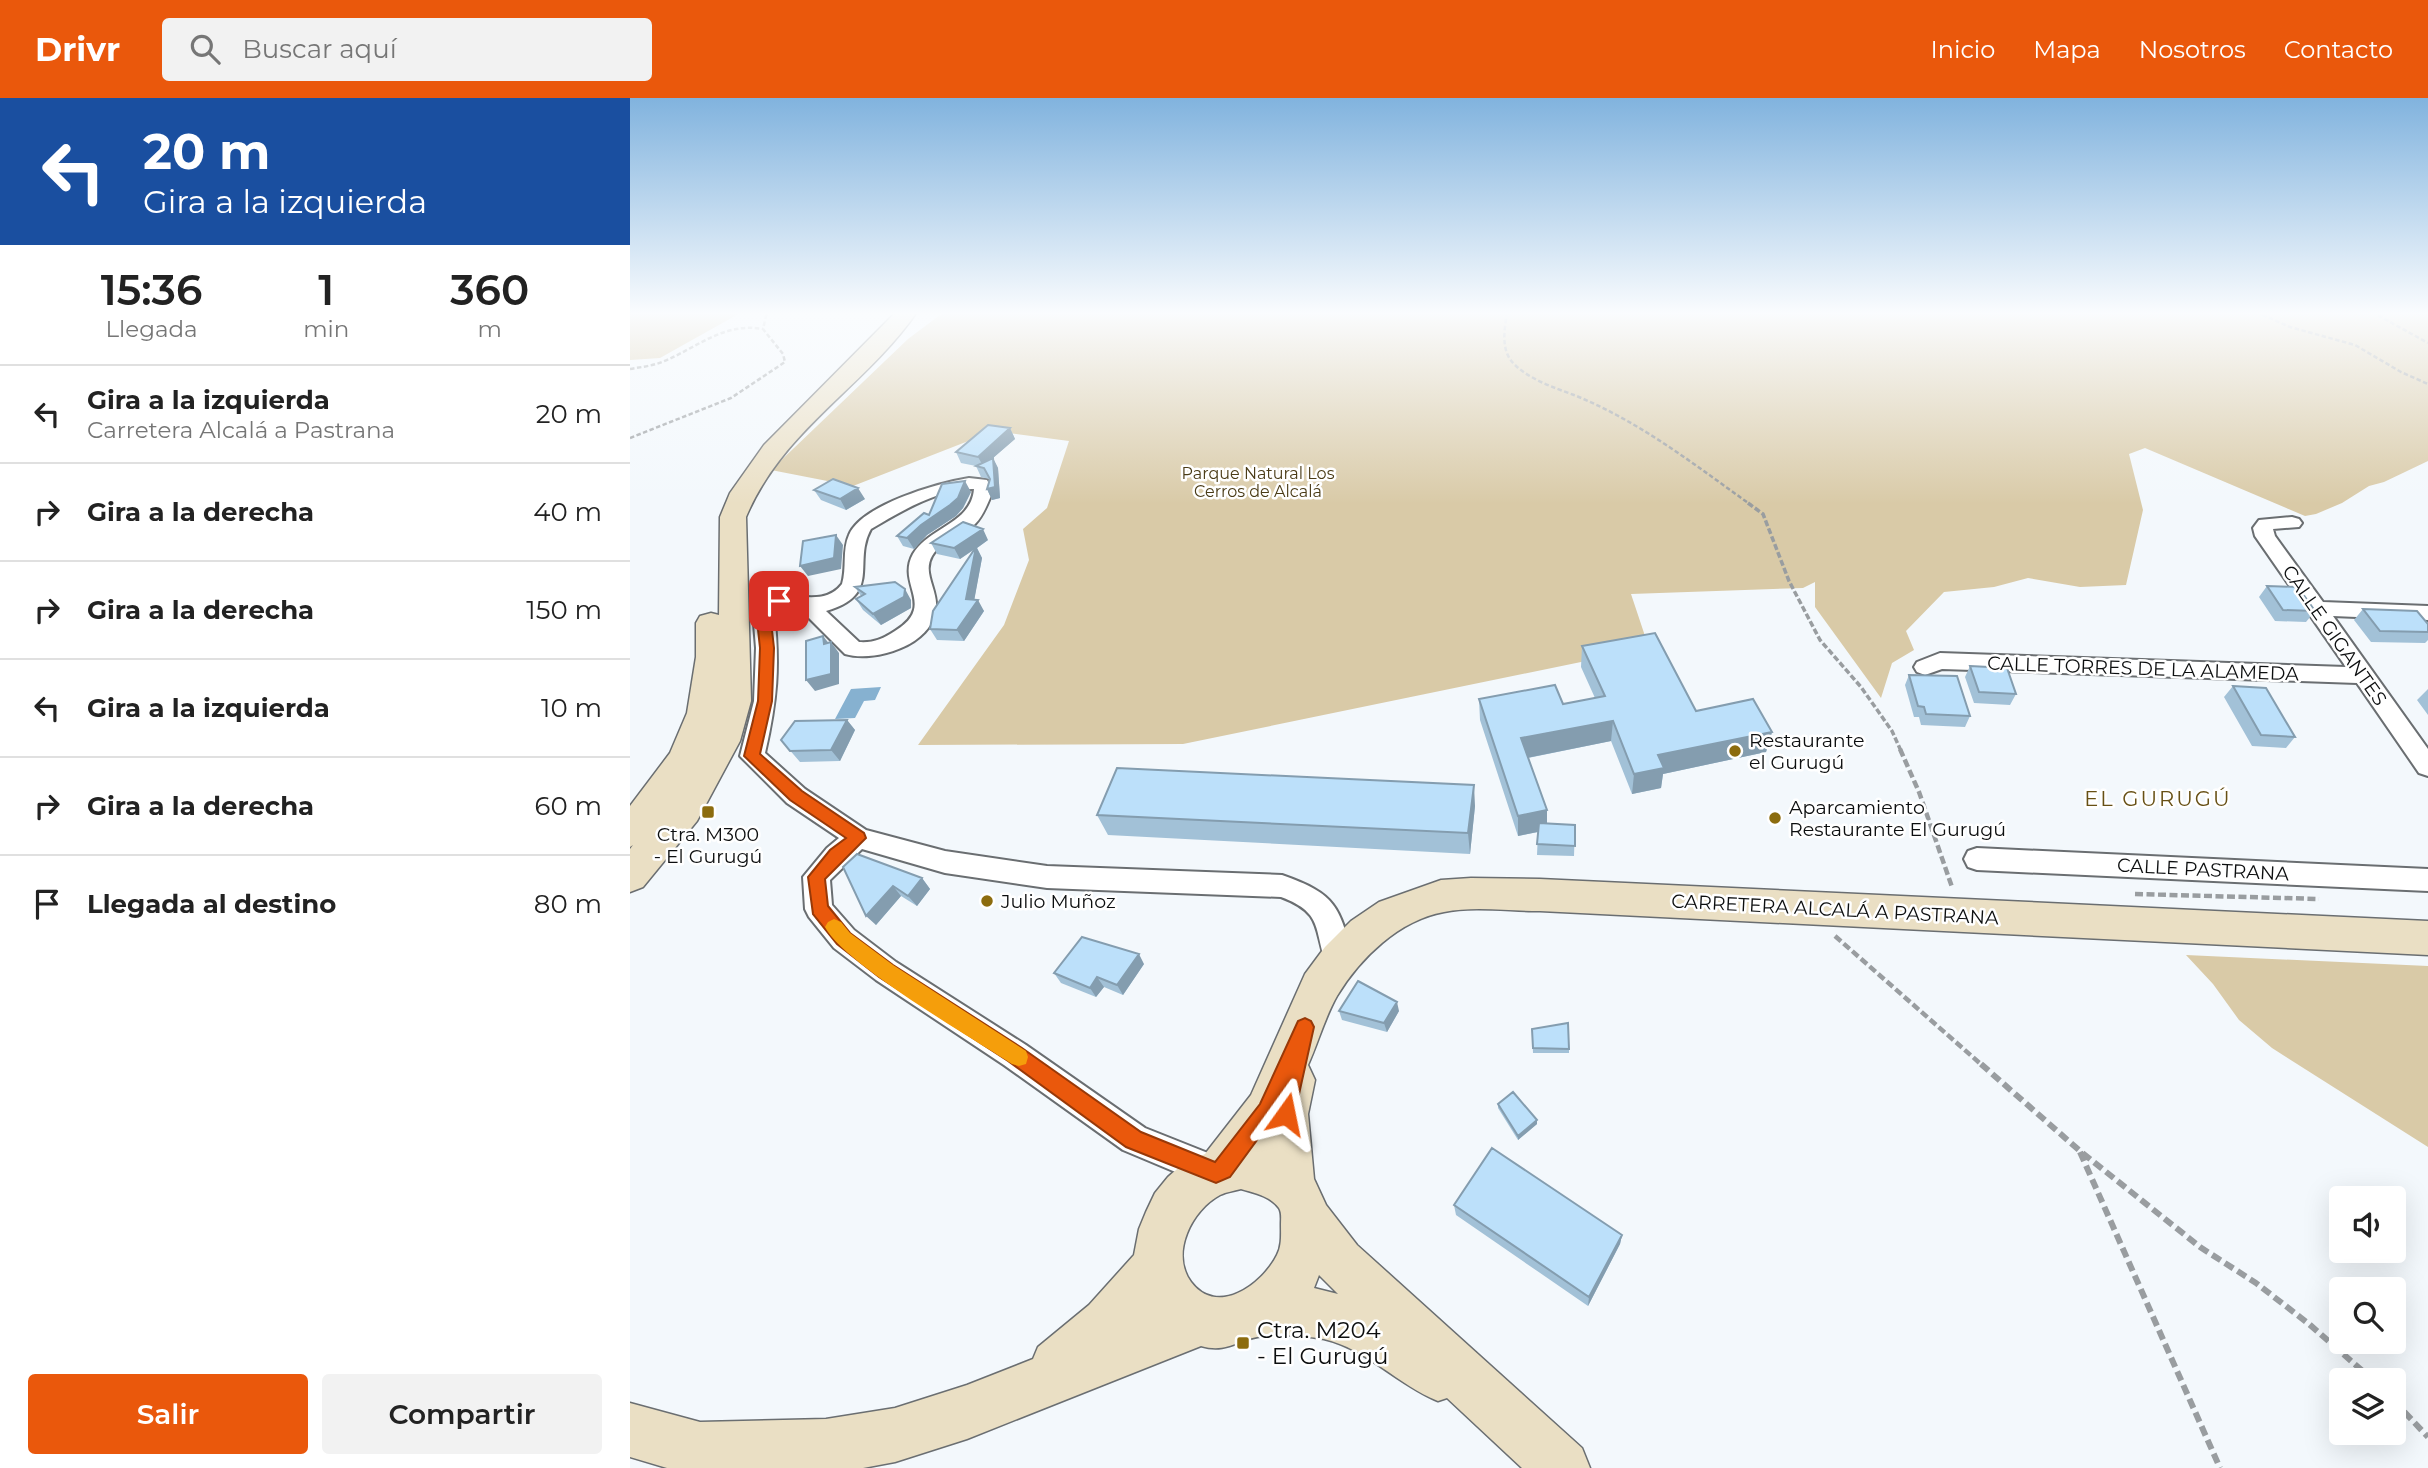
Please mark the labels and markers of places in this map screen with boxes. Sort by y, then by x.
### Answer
pin [749,571,809,631]
place label: Restaurante el Gurugú [1749,729,1865,774]
marker: Restaurante el Gurugú [1727,743,1743,759]
place label: Aparcamiento Restaurante El Gurugú [1789,796,2006,841]
marker: Ctra. M300 - El Gurugú [700,804,716,820]
marker: Aparcamiento Restaurante El Gurugú [1767,810,1783,826]
place label: Ctra. M300 - El Gurugú [654,823,762,868]
place label: Julio Muñoz [1000,890,1116,913]
marker: Julio Muñoz [979,893,995,909]
place label: Ctra. M204 - El Gurugú [1257,1316,1389,1370]
marker: Ctra. M204 - El Gurugú [1235,1335,1251,1351]

